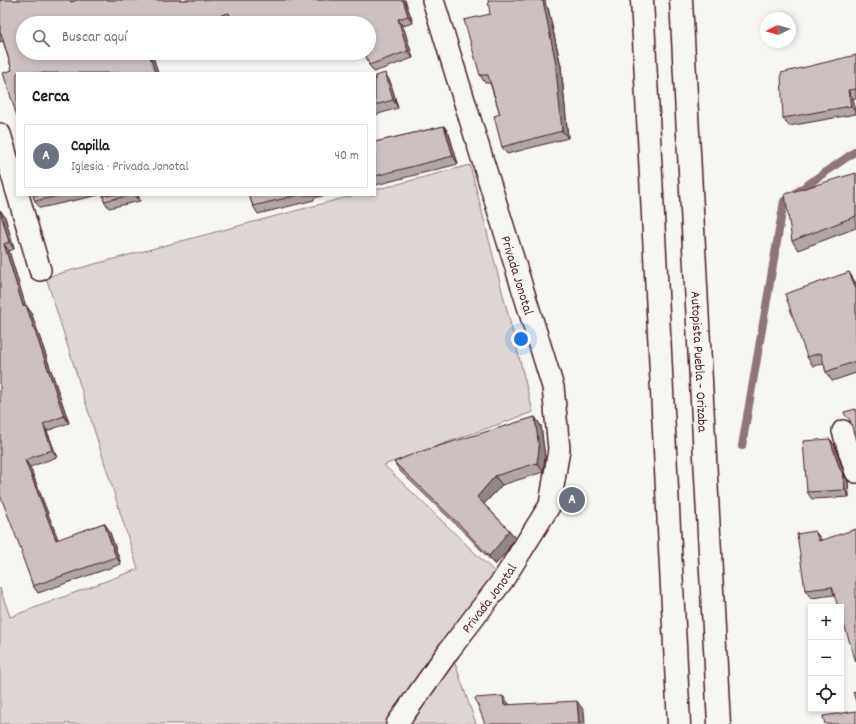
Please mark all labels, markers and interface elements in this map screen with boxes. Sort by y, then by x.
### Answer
north arrow [760,12,796,48]
search box [16,16,376,60]
icon: search [30,27,52,49]
text: Buscar aquí [62,27,127,49]
text: Cerca [32,86,69,110]
text: Capilla [71,136,109,158]
text: A [42,147,50,166]
text: 40 m [335,147,359,166]
text: Iglesia · Privada Jonotal [71,158,189,177]
street label: Privada Jonotal [495,233,538,318]
street label: Autopista Puebla - Orizaba [684,291,712,433]
your location [511,329,531,349]
pin: A [559,485,585,515]
street label: Privada Jonotal [458,560,523,638]
map controls [808,604,844,712]
button: + [808,604,844,640]
button: − [808,640,844,676]
button: locate [808,676,844,712]

